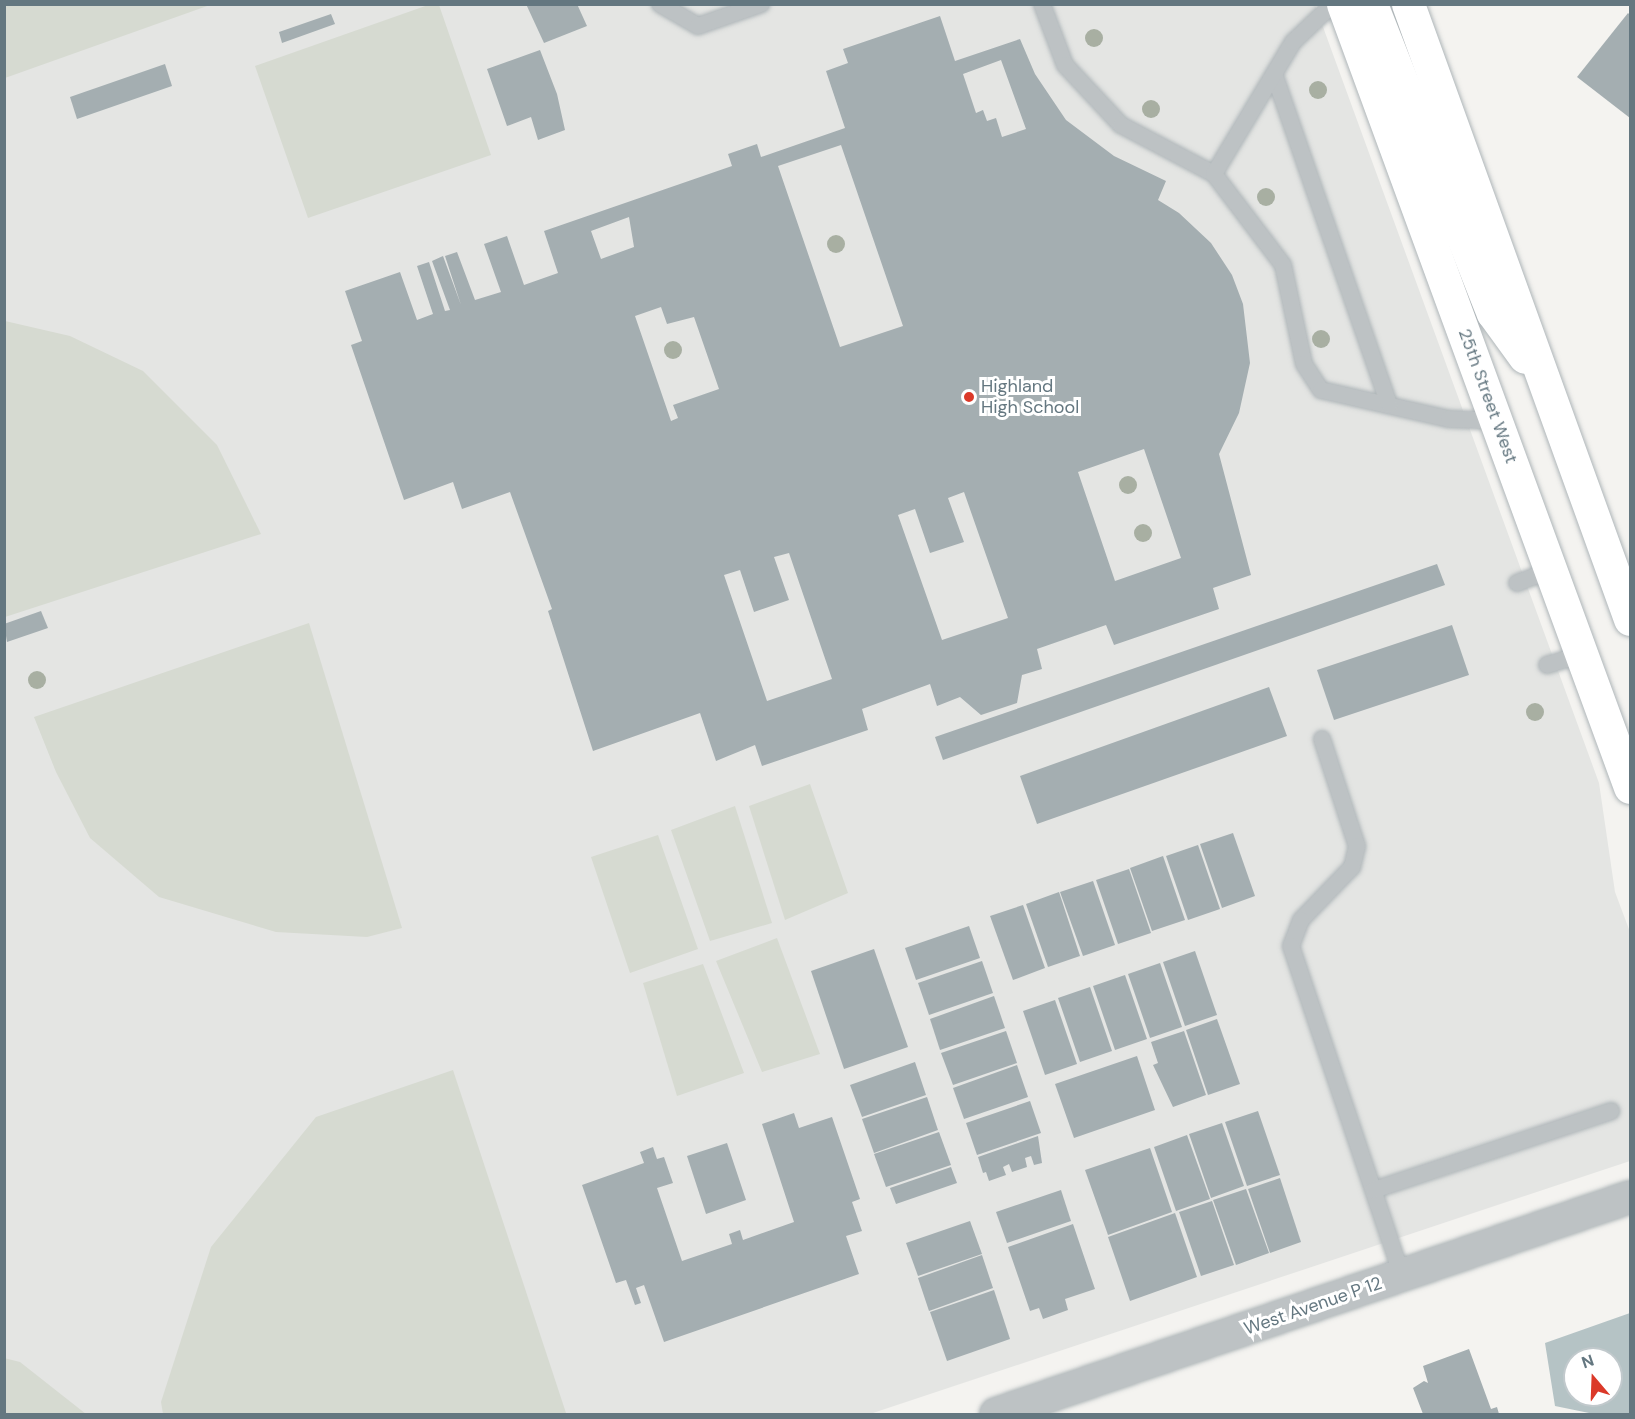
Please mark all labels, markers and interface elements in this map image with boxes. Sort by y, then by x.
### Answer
street label: 25th Street West [1454,326,1522,466]
place label: Highland High School [981,376,1079,418]
marker: Highland High School [962,390,976,404]
street label: West Avenue P 12 [1241,1272,1385,1340]
north arrow [1563,1347,1623,1407]
text: N [1579,1350,1597,1373]

